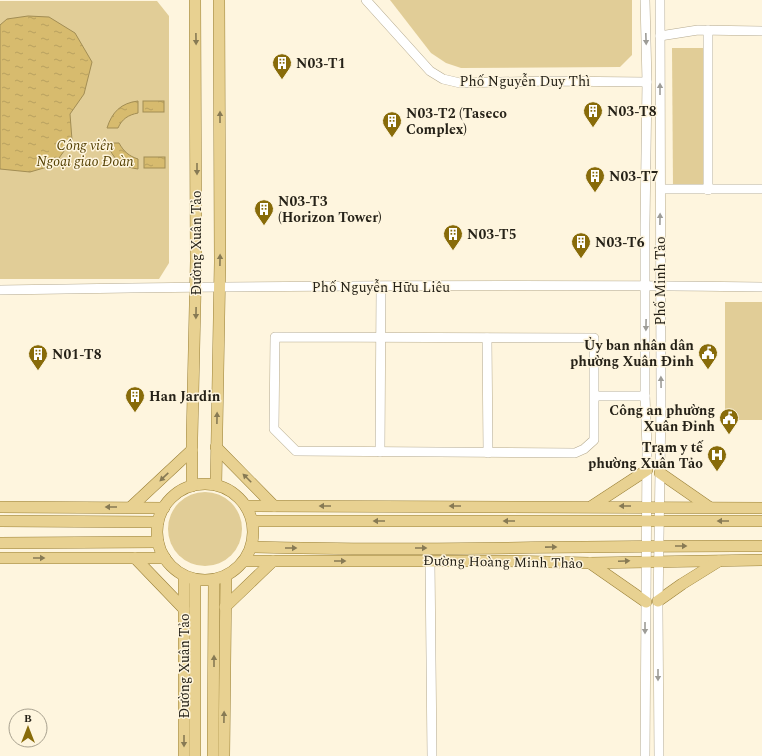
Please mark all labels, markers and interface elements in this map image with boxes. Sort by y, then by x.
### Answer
one-way arrow [193,33,199,46]
one-way arrow [643,33,649,46]
building icon: N03-T1 [271,52,293,80]
place label: N03-T1 [296,53,346,74]
street label: Phố Nguyễn Duy Thì [460,71,590,92]
one-way arrow [657,82,663,95]
building icon: N03-T8 [582,100,604,128]
place label: N03-T8 [607,101,657,122]
place label: N03-T2 (Taseco Complex) [406,103,507,140]
one-way arrow [217,110,223,123]
building icon: N03-T2 (Taseco Complex) [381,110,403,138]
park label: Công viên Ngoại giao Đoàn [36,135,134,172]
one-way arrow [194,163,200,176]
building icon: N03-T7 [584,165,606,193]
place label: N03-T7 [609,166,659,187]
street label: Đường Xuân Tảo [186,190,207,296]
place label: N03-T3 (Horizon Tower) [278,191,382,228]
building icon: N03-T3 (Horizon Tower) [253,198,275,226]
one-way arrow [657,212,663,225]
building icon: N03-T5 [442,223,464,251]
place label: N03-T5 [467,224,517,245]
building icon: N03-T6 [570,231,592,259]
place label: N03-T6 [595,232,645,253]
street label: Phố Minh Tảo [650,236,671,326]
one-way arrow [216,254,223,266]
street label: Phố Nguyễn Hữu Liêu [312,277,450,298]
one-way arrow [192,307,199,319]
one-way arrow [643,319,649,332]
place label: Ủy ban nhân dân phường Xuân Đỉnh [570,335,694,372]
public building icon: Ủy ban nhân dân phường Xuân Đỉnh [697,342,719,370]
building icon: N01-T8 [27,343,49,371]
place label: N01-T8 [52,344,102,365]
one-way arrow [657,376,664,388]
building icon: Han Jardin [124,385,146,413]
place label: Han Jardin [149,386,221,407]
place label: Công an phường Xuân Đỉnh [609,400,715,437]
public building icon: Công an phường Xuân Đỉnh [718,407,740,435]
one-way arrow [213,412,220,424]
place label: Trạm y tế phường Xuân Tảo [588,437,704,474]
hospital icon: Trạm y tế phường Xuân Tảo [706,444,728,472]
one-way arrow [158,472,169,481]
one-way arrow [242,473,252,483]
one-way arrow [318,503,331,509]
one-way arrow [448,503,461,509]
one-way arrow [619,503,631,510]
one-way arrow [104,504,117,510]
one-way arrow [372,518,385,524]
one-way arrow [502,518,515,524]
one-way arrow [716,518,729,524]
one-way arrow [675,543,688,549]
one-way arrow [545,544,558,550]
one-way arrow [285,545,298,551]
one-way arrow [415,545,428,551]
street label: Đường Hoàng Minh Thảo [423,550,583,574]
one-way arrow [33,555,46,561]
one-way arrow [334,558,347,564]
one-way arrow [618,558,630,565]
street label: Đường Xuân Tảo [174,613,195,719]
one-way arrow [642,622,648,635]
one-way arrow [211,654,217,667]
one-way arrow [655,669,661,682]
north arrow [8,708,48,748]
text: B [24,710,32,727]
one-way arrow [221,710,227,723]
one-way arrow [181,735,187,748]

